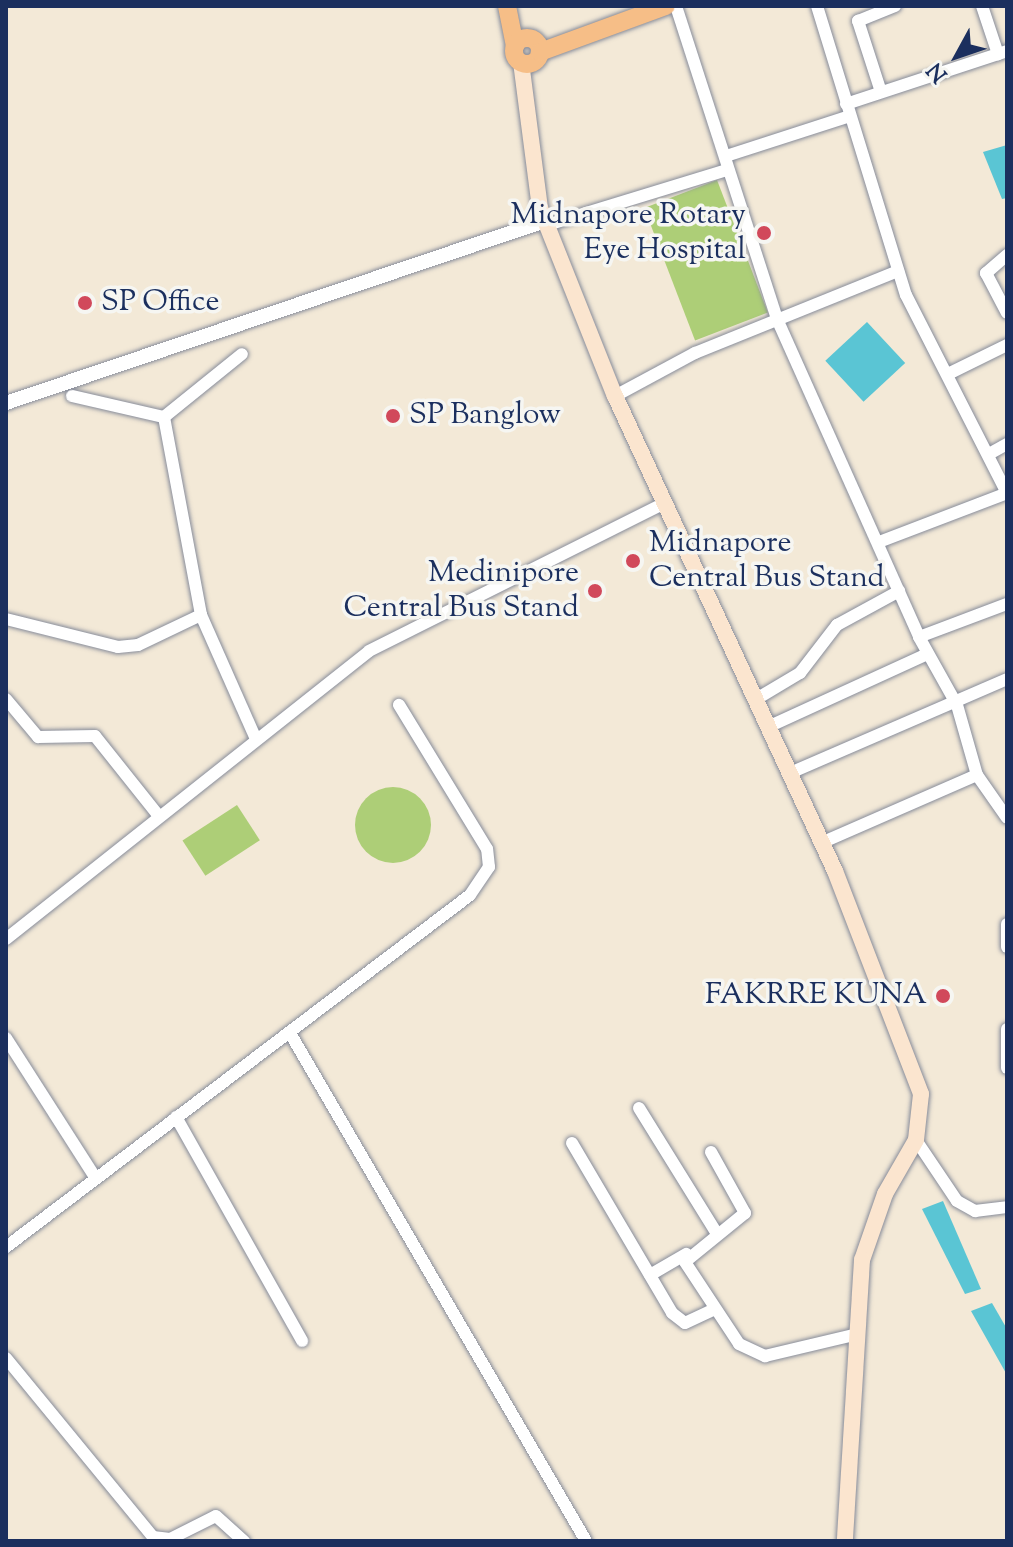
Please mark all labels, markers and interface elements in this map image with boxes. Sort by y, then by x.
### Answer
north arrow [917,16,997,96]
text: N [921,54,957,88]
place label: Midnapore Rotary Eye Hospital [510,198,746,268]
marker: Midnapore Rotary Eye Hospital [753,222,775,244]
place label: SP Office [101,285,219,321]
marker: SP Office [76,294,94,312]
place label: SP Banglow [409,398,561,434]
marker: SP Banglow [384,407,402,425]
place label: Midnapore Central Bus Stand [649,526,885,596]
marker: Midnapore Central Bus Stand [624,552,642,570]
place label: Medinipore Central Bus Stand [343,556,579,626]
marker: Medinipore Central Bus Stand [586,582,604,600]
place label: FAKRRE KUNA [705,978,927,1014]
marker: FAKRRE KUNA [934,987,952,1005]

